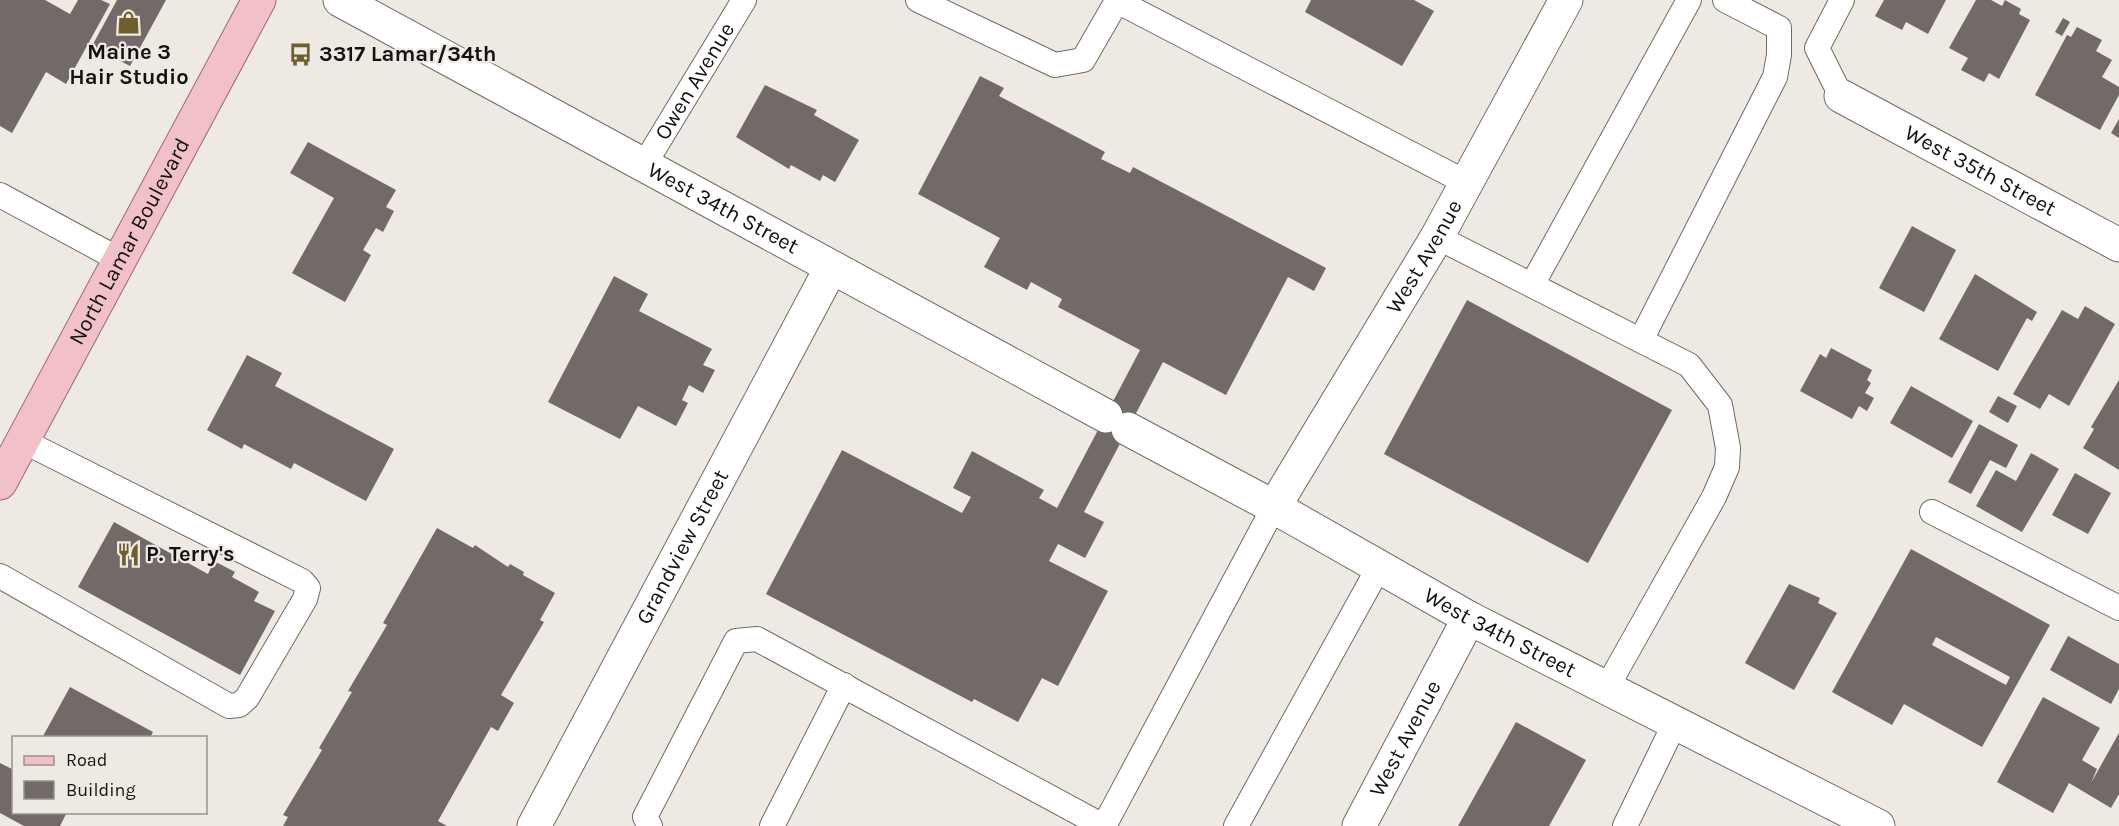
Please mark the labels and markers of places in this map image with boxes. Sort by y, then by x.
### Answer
shop icon: Maine 3 Hair Studio [116,10,142,36]
place label: Maine 3 Hair Studio [69,39,189,90]
bus stop icon: 3317 Lamar/34th [288,41,314,67]
place label: 3317 Lamar/34th [319,41,496,67]
restaurant icon: P. Terry's [115,541,141,567]
place label: P. Terry's [146,541,235,567]

